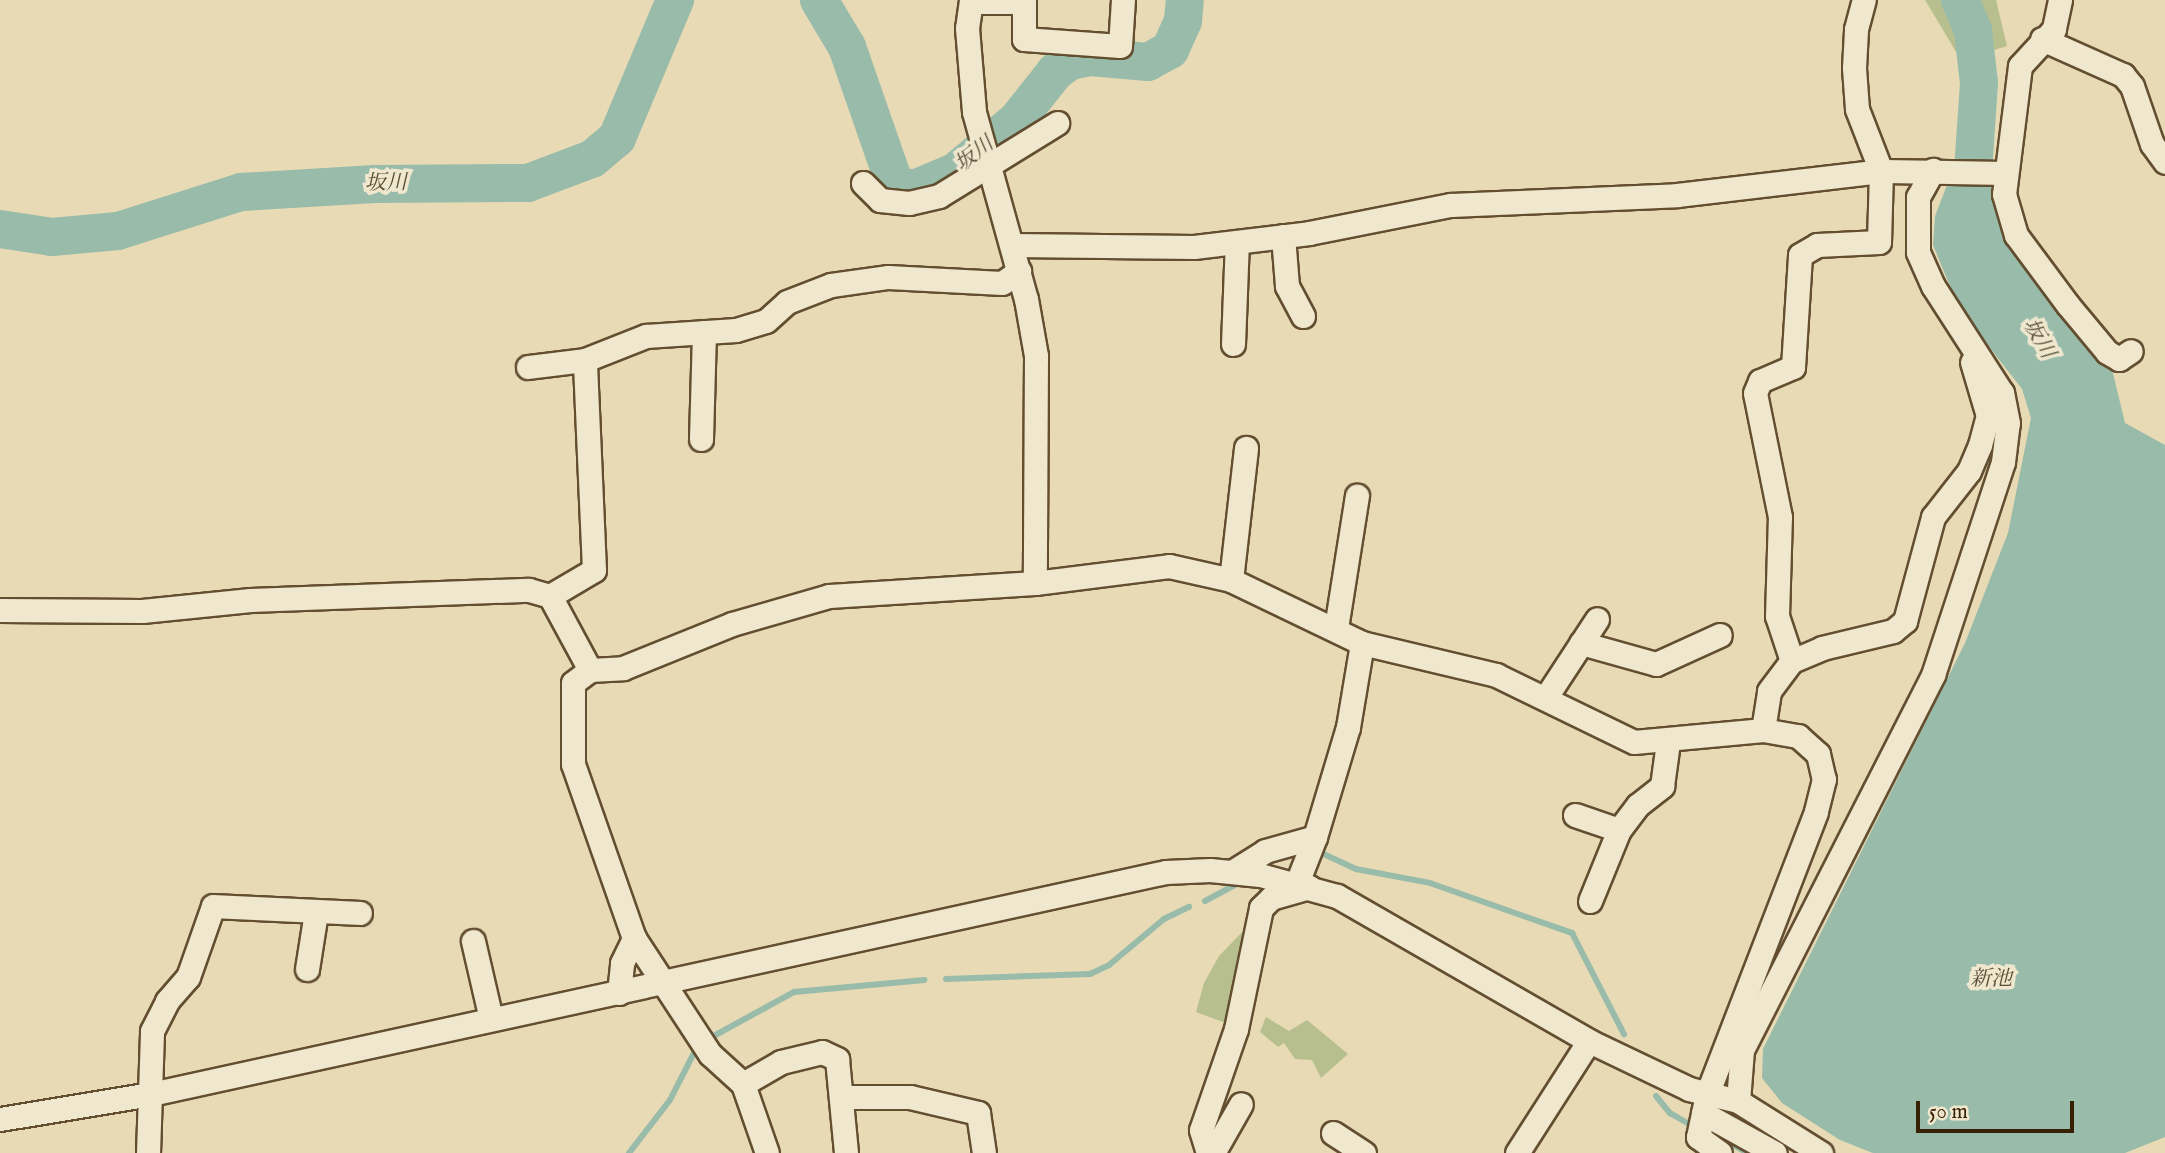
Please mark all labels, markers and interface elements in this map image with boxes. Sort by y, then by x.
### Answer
water label: 坂川 [951,132,999,178]
water label: 坂川 [365,171,407,197]
water label: 坂川 [2017,315,2059,363]
water label: 新池 [1970,967,2012,993]
scale bar [1920,1086,2078,1130]
text: 50 m [1929,1099,1968,1126]

